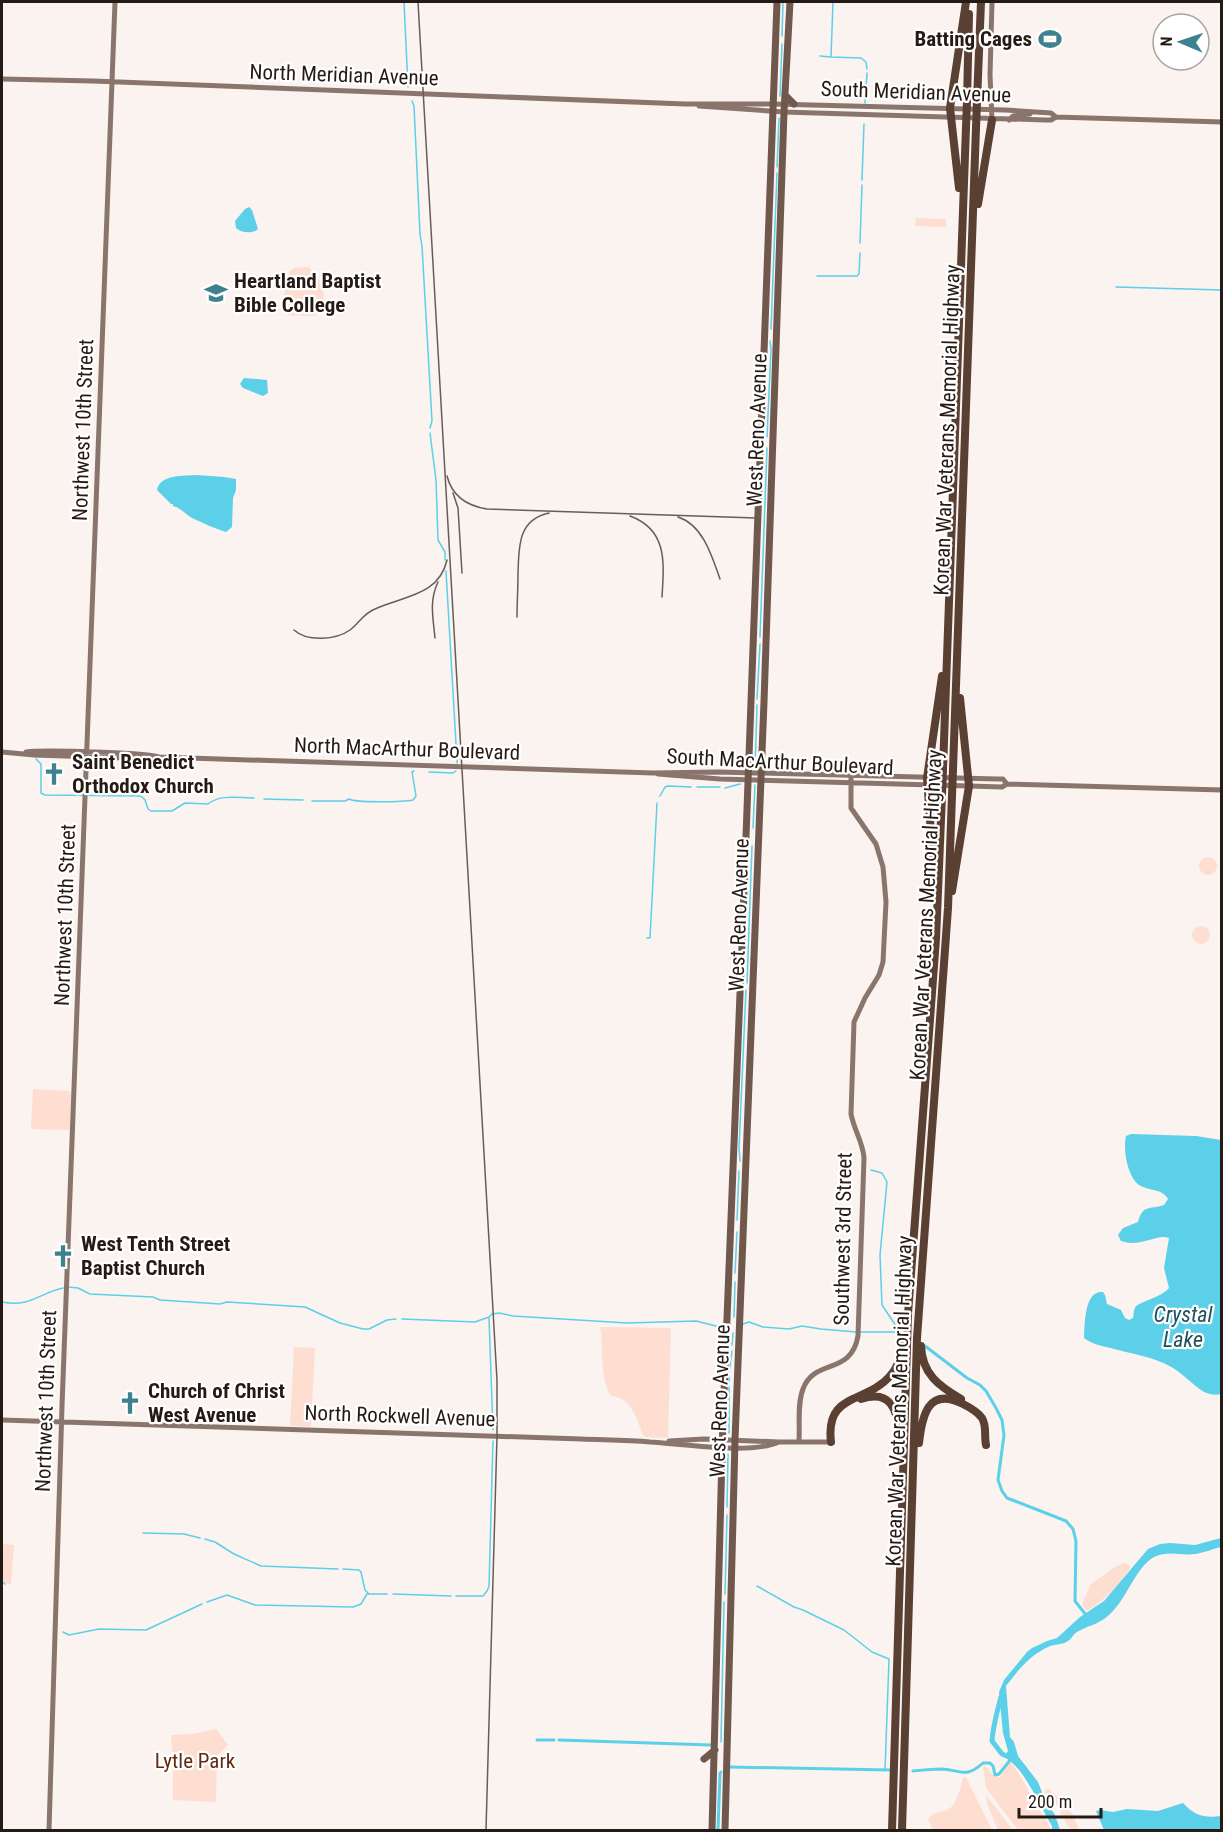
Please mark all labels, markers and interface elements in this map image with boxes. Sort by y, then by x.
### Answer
north arrow [1151,12,1211,72]
sports icon: Batting Cages [1037,26,1063,52]
place label: Batting Cages [914,27,1032,51]
text: N [1157,36,1176,47]
street label: North Meridian Avenue [249,60,439,90]
street label: South Meridian Avenue [820,77,1012,107]
street label: Korean War Veterans Memorial Highway [929,264,965,596]
place label: Heartland Baptist Bible College [234,269,381,317]
school or university icon: Heartland Baptist Bible College [203,280,229,306]
street label: Northwest 10th Street [68,339,98,521]
street label: West Reno Avenue [742,353,772,507]
street label: North MacArthur Boulevard [294,733,520,765]
street label: South MacArthur Boulevard [666,744,894,780]
street label: Korean War Veterans Memorial Highway [905,749,947,1081]
place label: Saint Benedict Orthodox Church [72,750,214,798]
church icon: Saint Benedict Orthodox Church [41,761,67,787]
street label: Northwest 10th Street [50,824,80,1006]
street label: West Reno Avenue [724,838,754,992]
street label: Southwest 3rd Street [829,1152,857,1326]
place label: West Tenth Street Baptist Church [81,1232,230,1280]
street label: Korean War Veterans Memorial Highway [881,1235,917,1567]
church icon: West Tenth Street Baptist Church [50,1243,76,1269]
water label: Crystal Lake [1154,1302,1214,1352]
street label: Northwest 10th Street [31,1310,61,1492]
street label: West Reno Avenue [705,1324,735,1478]
place label: Church of Christ West Avenue [148,1379,285,1427]
church icon: Church of Christ West Avenue [117,1390,143,1416]
street label: North Rockwell Avenue [304,1401,496,1431]
park label: Lytle Park [155,1749,236,1773]
scale bar [1019,1781,1102,1819]
text: 200 m [1028,1791,1072,1812]

